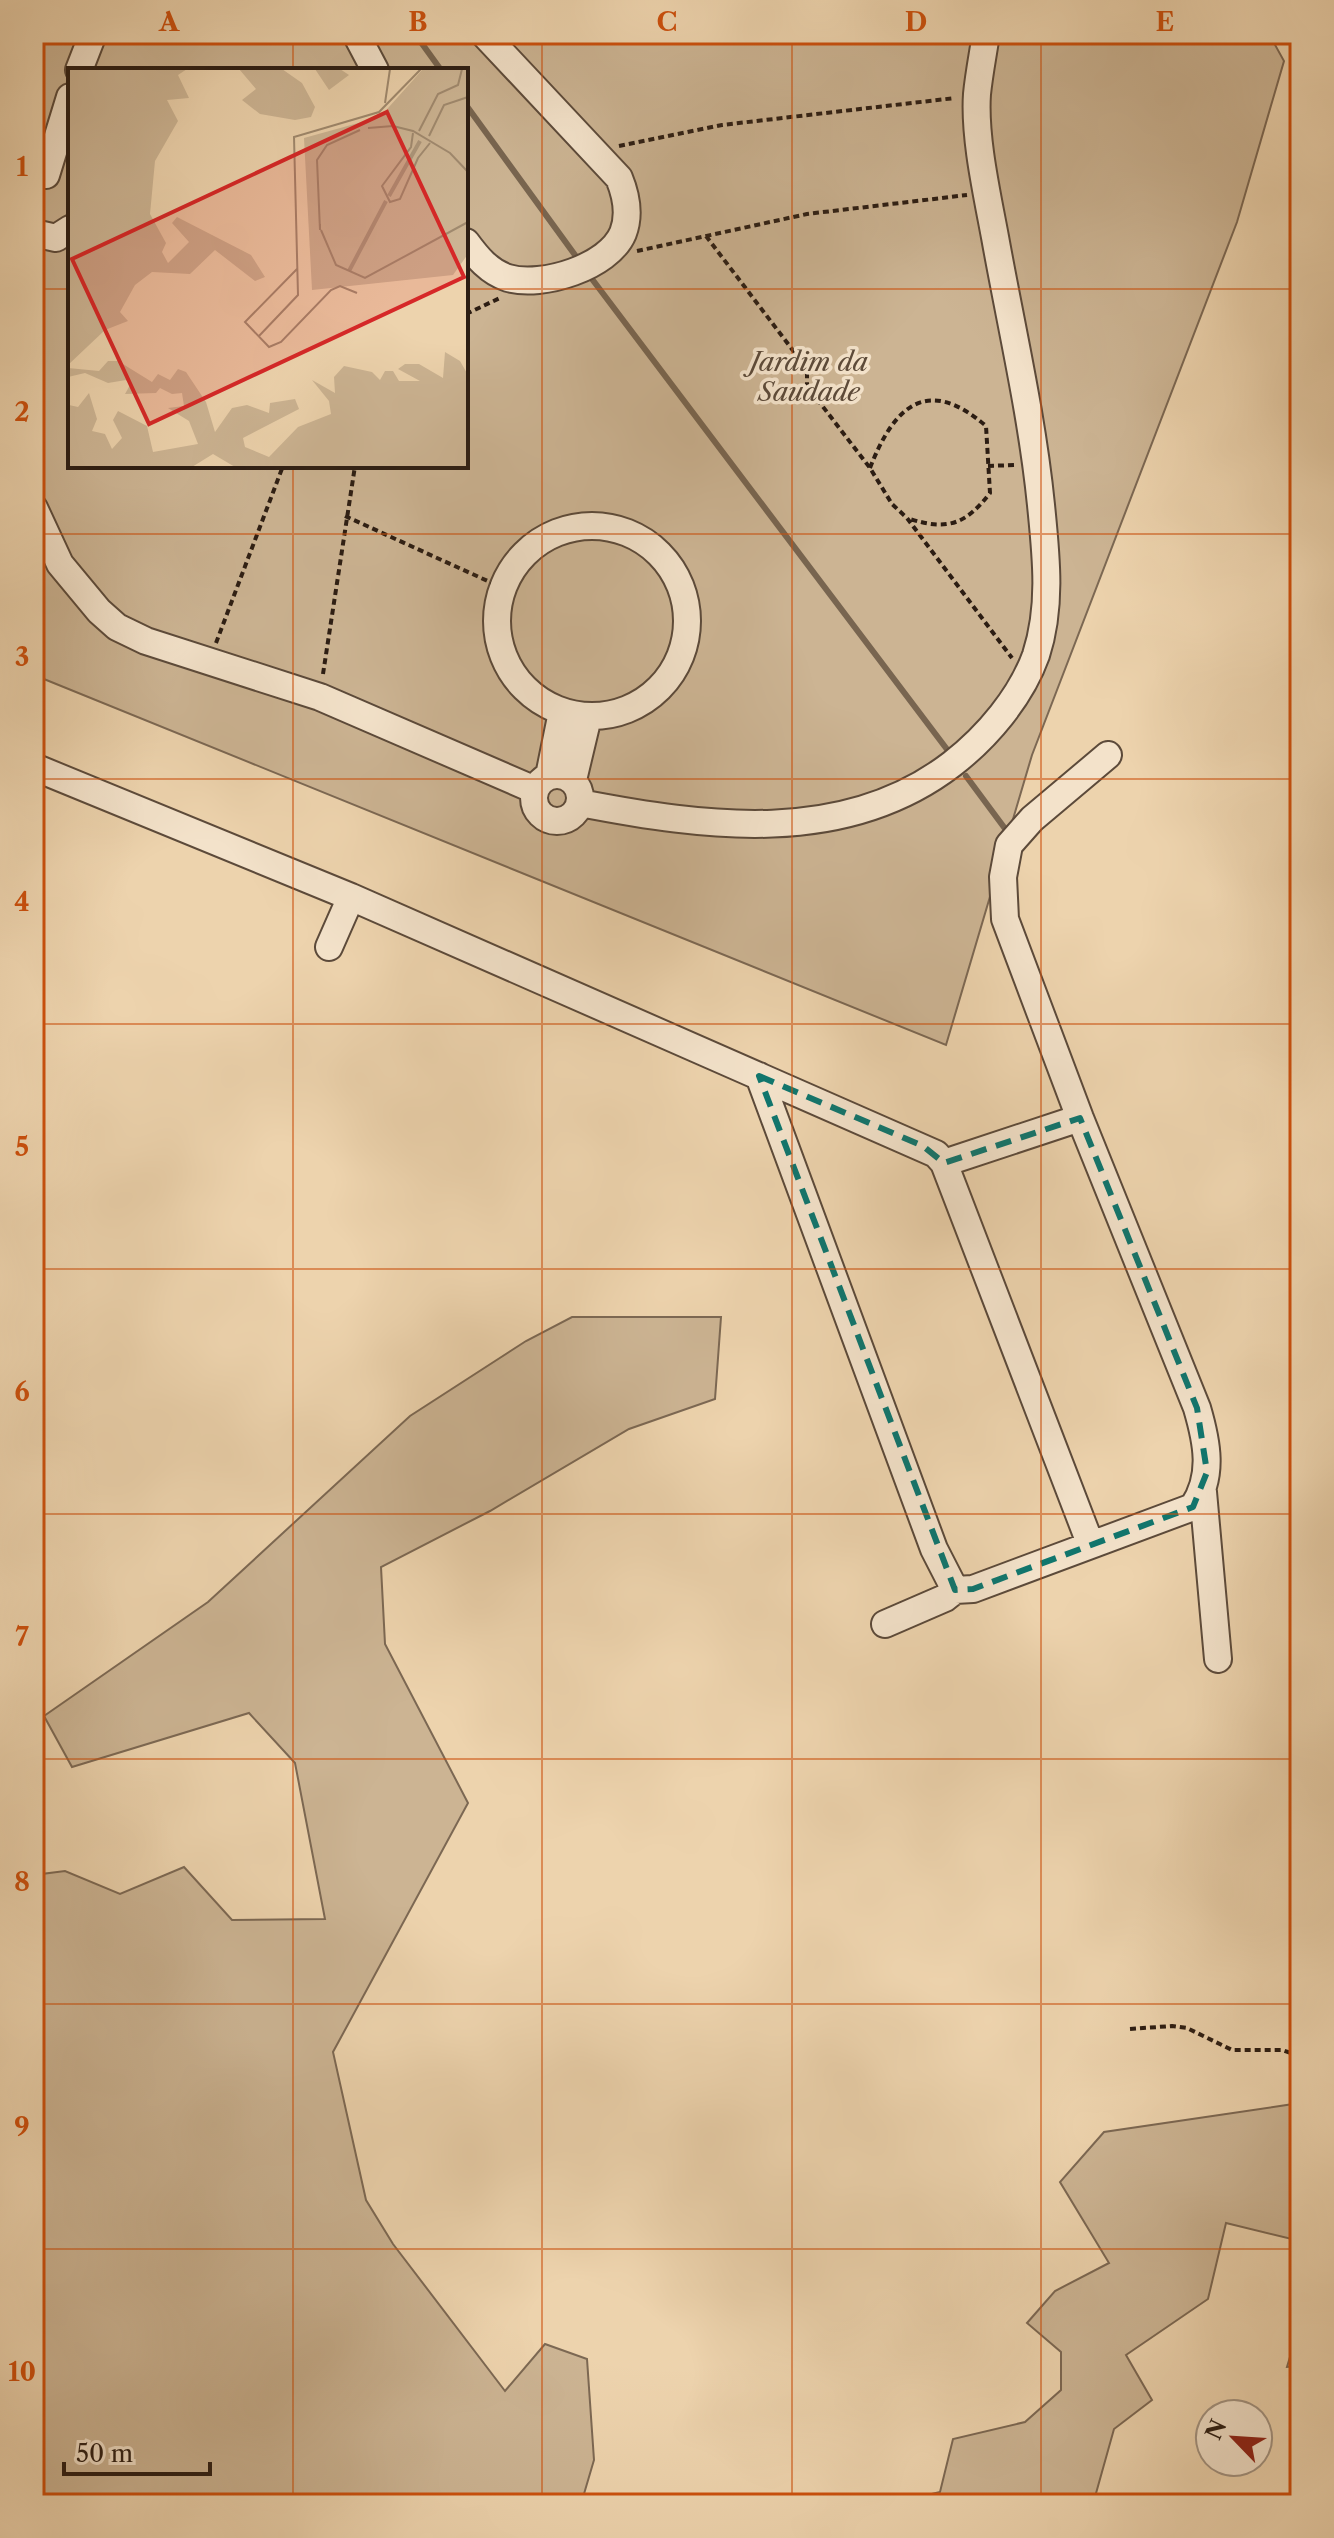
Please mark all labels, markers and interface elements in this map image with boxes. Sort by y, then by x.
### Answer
text: A [158,6,180,38]
text: B [408,6,428,38]
text: C [657,6,677,38]
text: D [905,6,927,38]
text: E [1156,6,1174,38]
inset map [68,68,468,468]
text: 1 [16,151,28,183]
park label: Jardim da Saudade [743,346,869,408]
text: 2 [14,396,30,428]
text: 3 [15,641,29,673]
text: 4 [14,886,30,918]
text: 5 [15,1131,29,1163]
text: 6 [14,1376,30,1408]
text: 7 [15,1621,29,1653]
text: 8 [14,1866,30,1898]
text: 9 [14,2111,30,2143]
text: 10 [8,2356,36,2388]
north arrow [1194,2398,1274,2478]
text: N [1200,2415,1233,2444]
scale bar [64,2426,210,2476]
text: 50 m [76,2439,133,2468]

